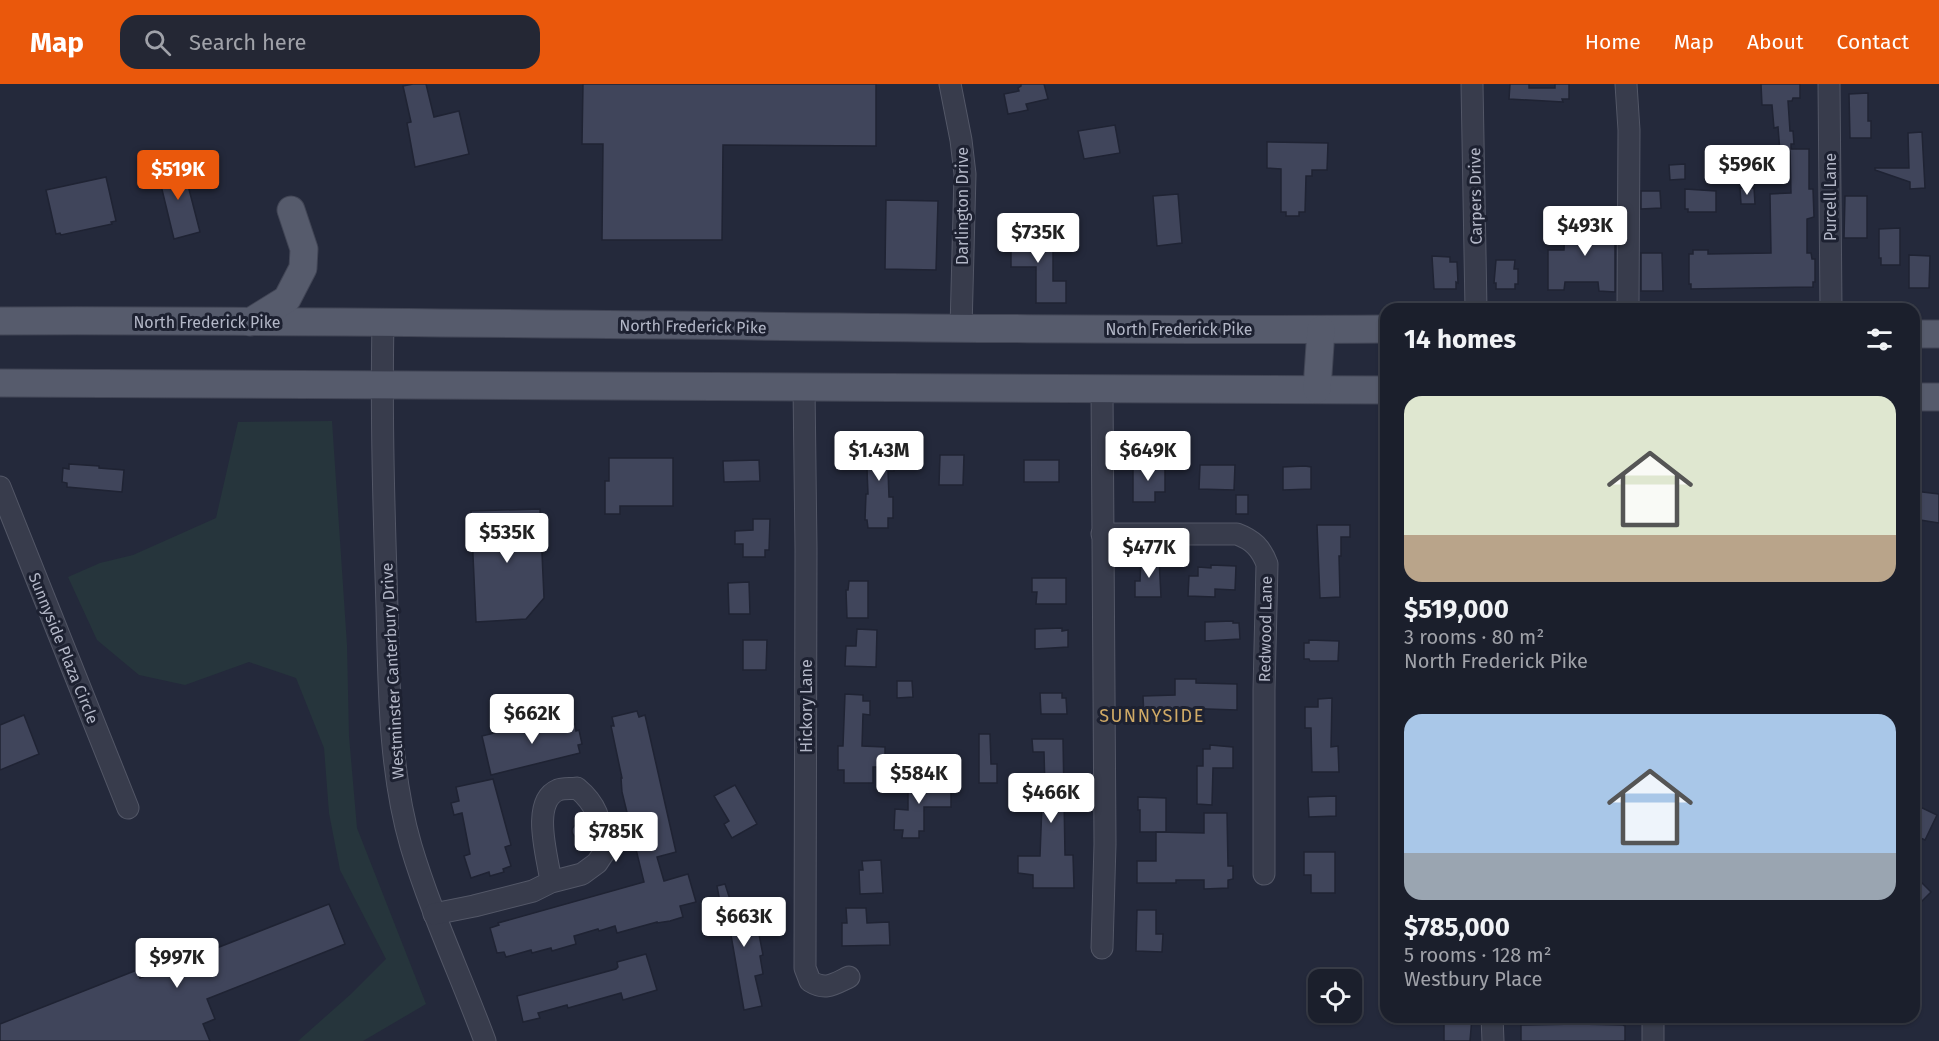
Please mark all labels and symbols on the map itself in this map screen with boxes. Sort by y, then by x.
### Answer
pin: $596K [1705,145,1789,196]
street label: Darlington Drive [953,147,972,265]
street label: Carpers Drive [1465,147,1486,245]
pin: $519K [136,150,220,201]
street label: Purcell Lane [1821,153,1840,241]
pin: $493K [1543,206,1627,257]
pin: $735K [996,213,1080,264]
street label: North Frederick Pike [133,313,281,332]
street label: North Frederick Pike [619,316,767,337]
street label: North Frederick Pike [1105,320,1253,339]
pin: $1.43M [830,431,928,482]
pin: $649K [1106,431,1190,482]
pin: $535K [465,513,549,564]
pin: $477K [1107,528,1191,579]
street label: Westminster Canterbury Drive [377,562,408,780]
street label: Sunnyside Plaza Circle [25,570,103,726]
street label: Redwood Lane [1255,576,1276,682]
street label: Hickory Lane [797,659,816,753]
pin: $662K [490,694,574,745]
district label: SUNNYSIDE [1099,705,1205,727]
pin: $584K [877,754,961,805]
pin: $466K [1009,773,1093,824]
pin: $785K [574,812,658,863]
pin: $663K [702,897,786,948]
pin: $997K [135,938,219,989]

